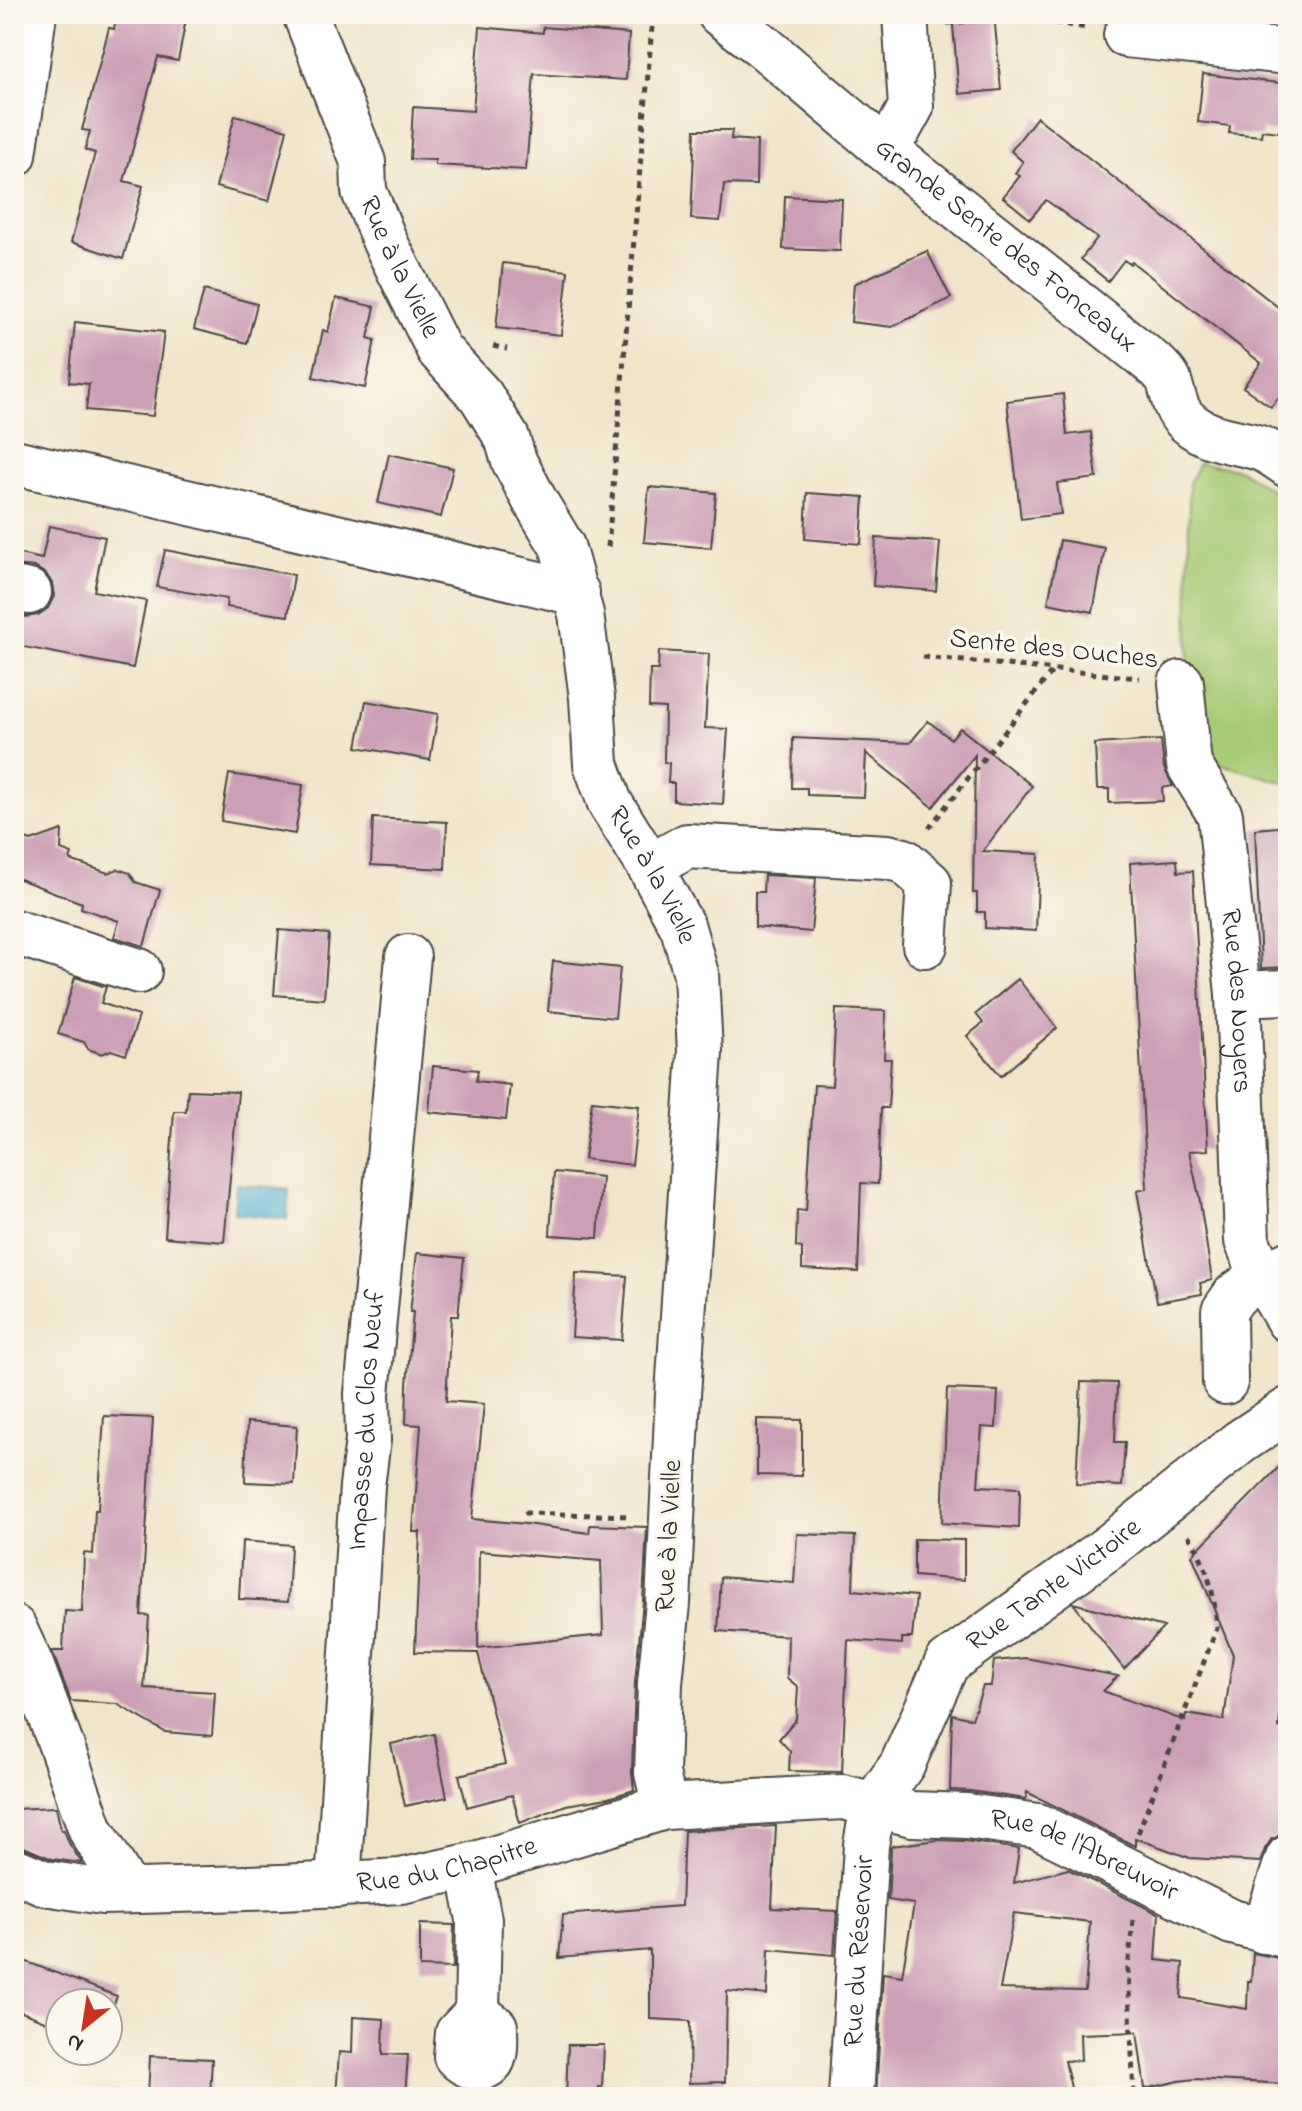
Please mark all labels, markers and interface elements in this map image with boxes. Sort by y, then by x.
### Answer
street label: Grande Sente des Fonceaux [866,128,1146,363]
street label: Rue à la Vielle [348,190,451,346]
street label: Sente des Ouches [948,619,1160,681]
street label: Rue à la Vielle [596,798,707,949]
street label: Rue des Noyers [1209,907,1262,1094]
street label: Impasse du Clos Neuf [338,1288,397,1552]
street label: Rue à la Vielle [646,1458,695,1613]
street label: Rue Tante Victoire [958,1508,1151,1663]
street label: Rue de l'Abreuvoir [988,1799,1186,1913]
street label: Rue du Chapitre [355,1826,542,1904]
street label: Rue du Réservoir [833,1854,886,2048]
north arrow [44,1987,124,2067]
text: N [61,2024,90,2059]

